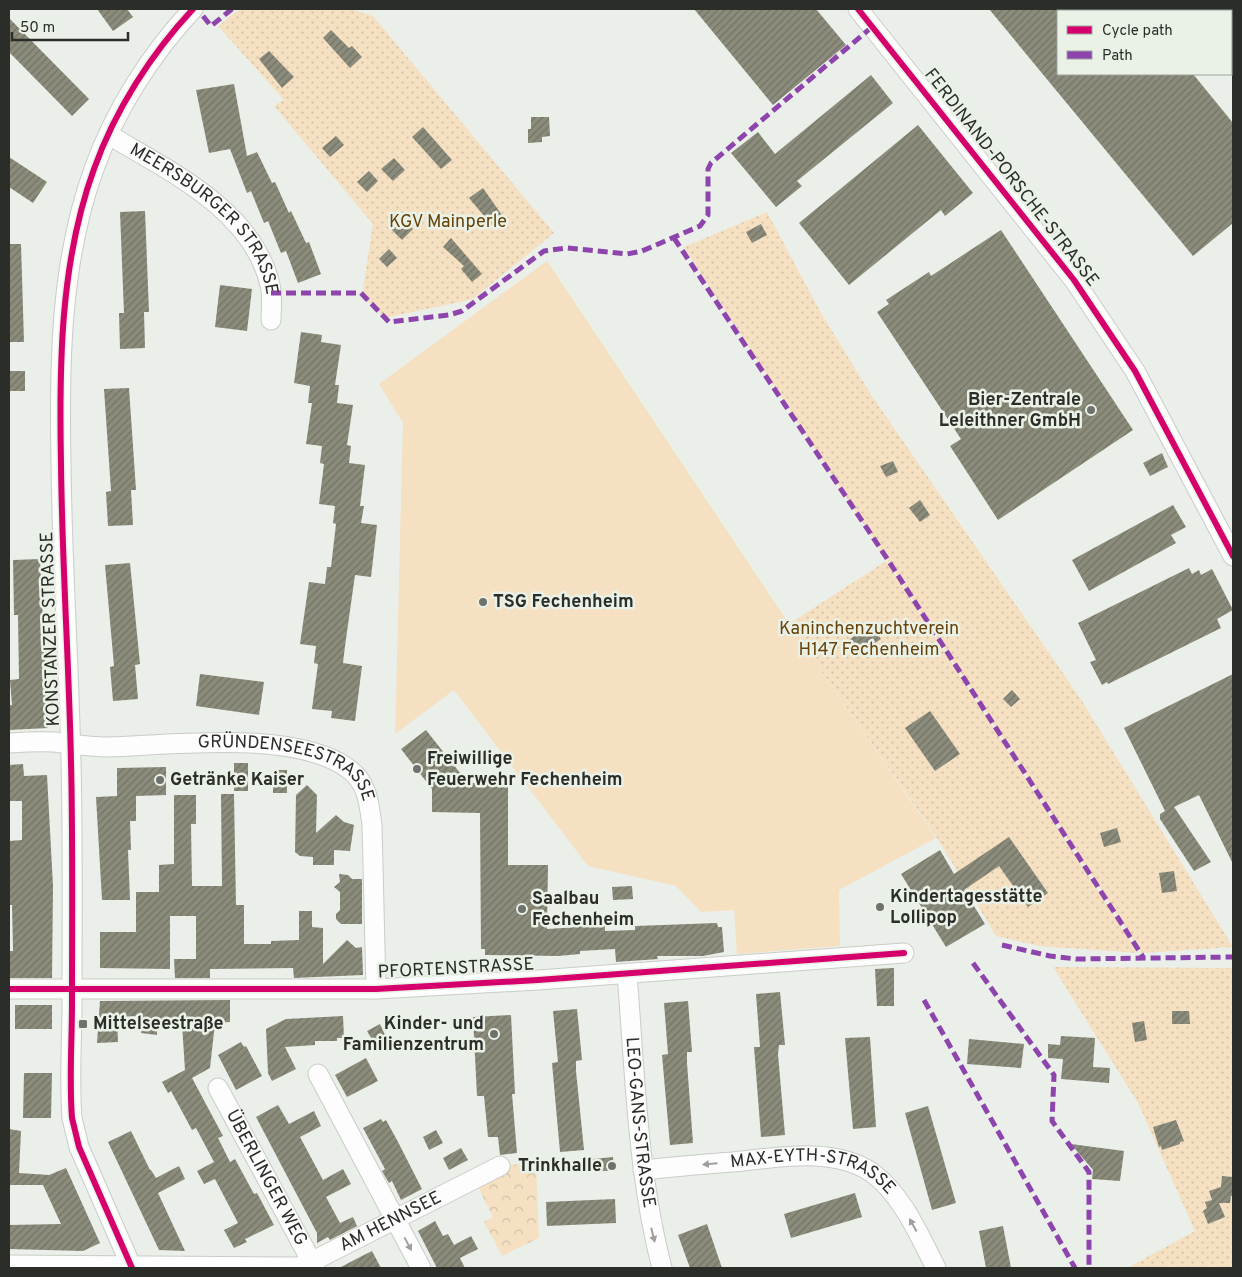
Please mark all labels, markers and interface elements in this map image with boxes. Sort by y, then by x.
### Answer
scale bar [12,10,129,42]
legend [1057,10,1232,75]
text: 50 m [20,19,55,38]
text: Cycle path [1102,22,1173,41]
text: Path [1102,47,1133,66]
street label: FERDINAND-PORSCHE-STRASSE [919,64,1103,292]
street label: MEERSBURGER STRASSE [126,138,283,296]
park label: KGV Mainperle [389,211,507,234]
place label: Bier-Zentrale Leleithner GmbH [939,389,1081,433]
marker: Bier-Zentrale Leleithner GmbH [1085,404,1097,416]
street label: KONSTANZER STRASSE [36,531,66,727]
place label: TSG Fechenheim [493,591,634,614]
marker: TSG Fechenheim [477,596,489,608]
park label: Kaninchenzuchtverein H147 Fechenheim [779,618,959,662]
street label: GRÜNDENSEESTRASSE [197,729,379,804]
place label: Freiwillige Feuerwehr Fechenheim [427,748,623,792]
marker: Freiwillige Feuerwehr Fechenheim [411,763,423,775]
place label: Getränke Kaiser [170,769,305,792]
marker: Getränke Kaiser [154,774,166,786]
place label: Kindertagesstätte Lollipop [890,886,1042,930]
place label: Saalbau Fechenheim [532,888,634,932]
marker: Kindertagesstätte Lollipop [874,901,886,913]
marker: Saalbau Fechenheim [516,903,528,915]
street label: PFORTENSTRASSE [377,953,535,985]
place label: Mittelseestraße [93,1013,224,1036]
place label: Kinder- und Familienzentrum [343,1013,484,1057]
marker: Mittelseestraße [77,1018,89,1030]
marker: Kinder- und Familienzentrum [488,1028,500,1040]
street label: LEO-GANS-STRASSE [620,1036,660,1210]
street label: ÜBERLINGER WEG [220,1105,312,1250]
street label: MAX-EYTH-STRASSE [729,1144,900,1199]
place label: Trinkhalle [518,1155,602,1178]
marker: Trinkhalle [606,1160,618,1172]
one-way arrow [702,1160,718,1168]
street label: AM HENNSEE [335,1186,445,1257]
one-way arrow [909,1218,917,1233]
one-way arrow [649,1228,657,1243]
one-way arrow [404,1237,412,1252]

